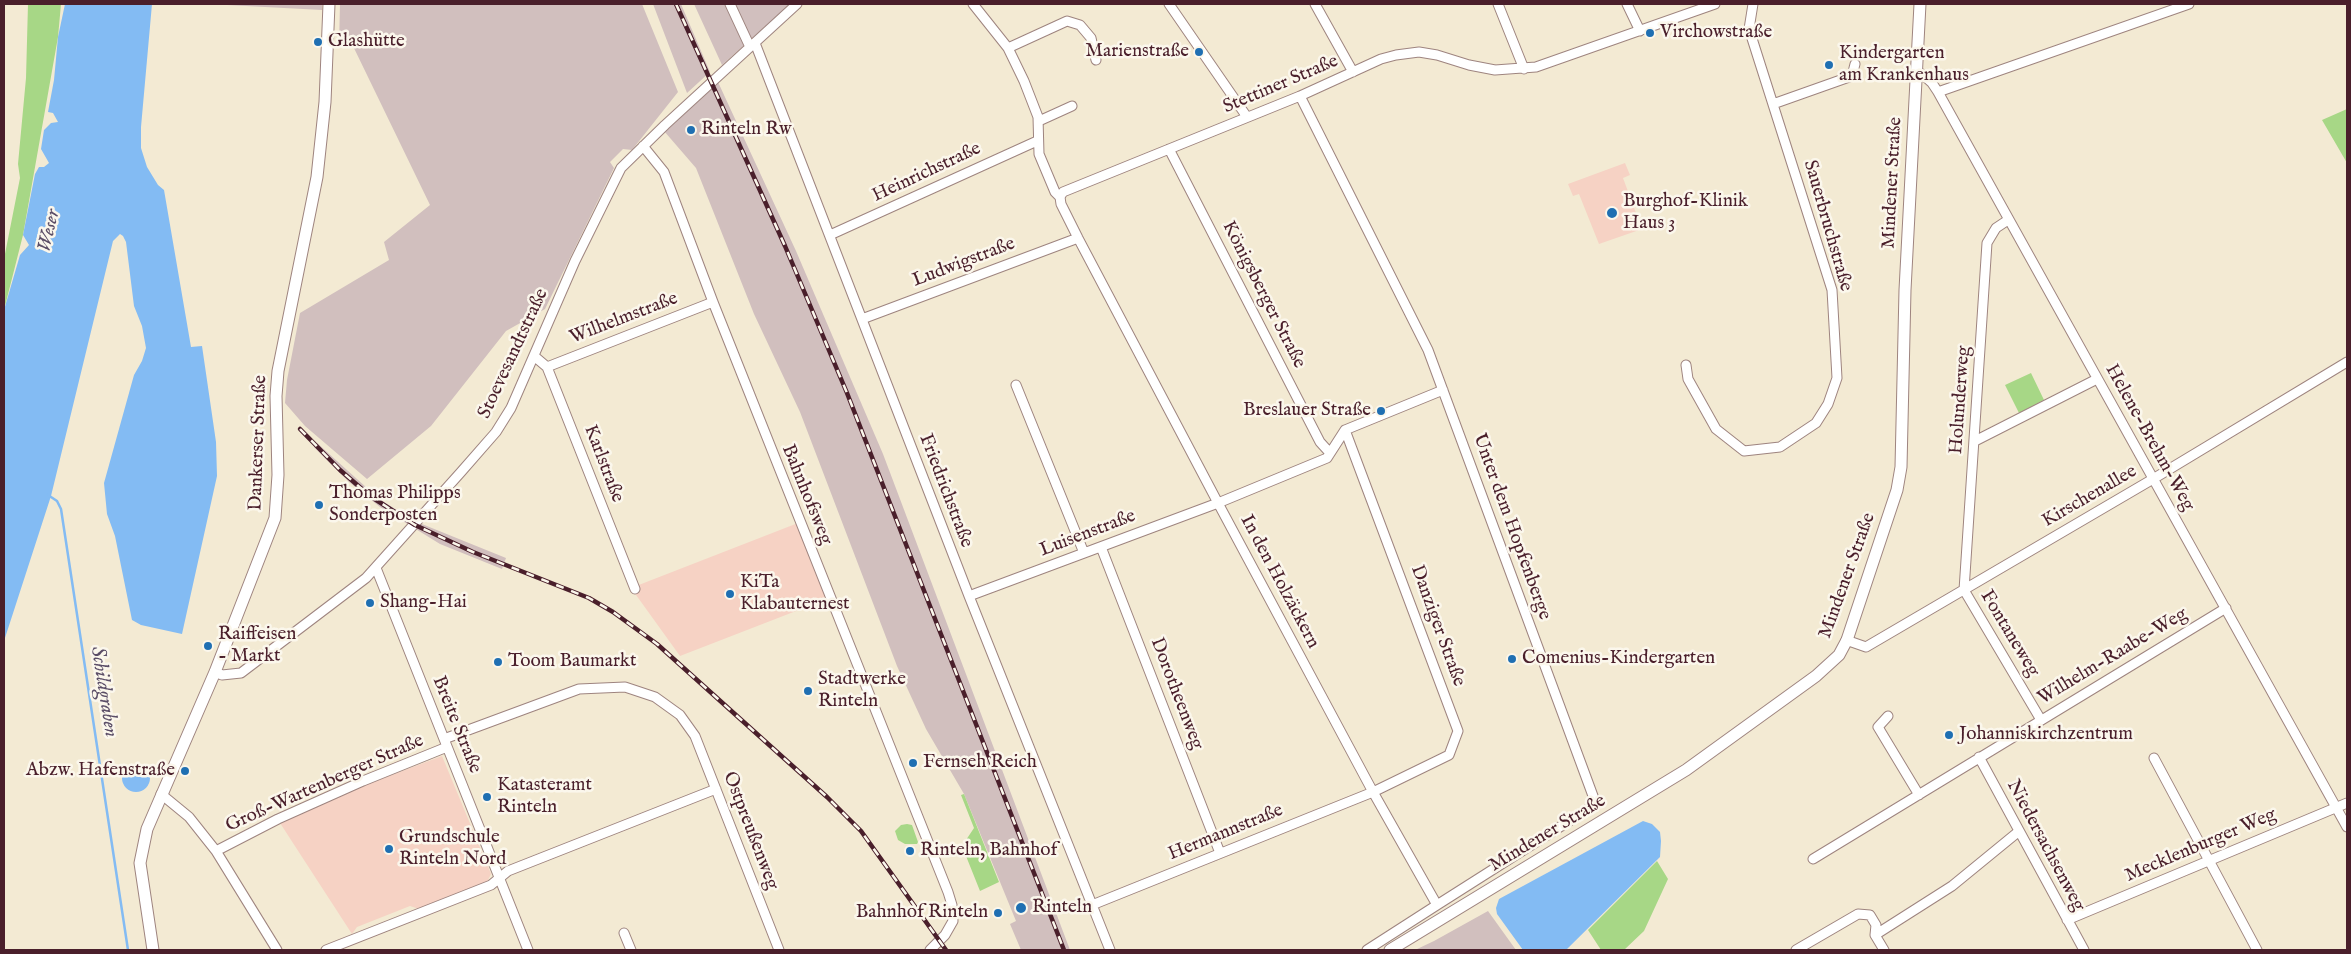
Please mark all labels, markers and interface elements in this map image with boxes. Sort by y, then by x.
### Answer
place label: Virchowstraße [1660,22,1772,44]
marker: Virchowstraße [1644,27,1656,39]
place label: Glashütte [328,31,405,53]
marker: Glashütte [312,36,324,48]
place label: Marienstraße [1085,41,1189,63]
place label: Kindergarten am Krankenhaus [1839,43,1969,87]
marker: Marienstraße [1193,46,1205,58]
street label: Stettiner Straße [1220,50,1342,120]
marker: Kindergarten am Krankenhaus [1823,59,1835,71]
street label: Mindener Straße [1878,117,1908,249]
place label: Rinteln Rw [701,119,791,141]
marker: Rinteln Rw [685,124,697,136]
street label: Heinrichstraße [869,138,985,208]
street label: Sauerbruchstraße [1797,158,1857,294]
place label: Burghof-Klinik Haus 3 [1623,191,1748,235]
marker: Burghof-Klinik Haus 3 [1605,206,1619,220]
water label: Weser [33,207,67,255]
street label: Königsberger Straße [1216,218,1310,372]
street label: Ludwigstraße [909,233,1019,293]
street label: Stoevesandtstraße [474,285,554,423]
street label: Wilhelmstraße [567,288,681,350]
street label: Holunderweg [1946,345,1976,455]
street label: Helene-Brehm-Weg [2099,361,2199,515]
street label: Dankerser Straße [245,375,273,511]
place label: Breslauer Straße [1243,400,1371,422]
marker: Breslauer Straße [1375,405,1387,417]
street label: Karlstraße [578,422,628,506]
street label: Friedrichstraße [913,431,977,551]
street label: Unter dem Hopfenberge [1467,431,1555,623]
street label: Bahnhofsweg [776,441,836,549]
street label: Kirschenallee [2039,461,2141,533]
place label: Thomas Philipps Sonderposten [329,483,461,527]
marker: Thomas Philipps Sonderposten [313,499,325,511]
street label: Luisenstraße [1037,505,1139,563]
street label: Mindener Straße [1815,510,1881,642]
street label: In den Holzäckern [1234,511,1324,653]
street label: Danziger Straße [1404,562,1470,690]
place label: KiTa Klabauternest [740,572,850,616]
street label: Fontaneweg [1974,586,2044,682]
marker: KiTa Klabauternest [724,588,736,600]
place label: Shang-Hai [380,592,467,614]
marker: Shang-Hai [364,597,376,609]
street label: Wilhelm-Raabe-Weg [2034,603,2192,711]
place label: Raiffeisen - Markt [218,624,296,668]
street label: Dorotheenweg [1144,635,1208,753]
marker: Raiffeisen - Markt [202,640,214,652]
water label: Schildgraben [84,645,122,739]
place label: Comenius-Kindergarten [1522,648,1715,670]
place label: Toom Baumarkt [508,651,637,673]
marker: Comenius-Kindergarten [1506,653,1518,665]
marker: Toom Baumarkt [492,656,504,668]
place label: Stadtwerke Rinteln [818,669,906,713]
street label: Breite Straße [426,673,486,777]
marker: Stadtwerke Rinteln [802,685,814,697]
place label: Johanniskirchzentrum [1959,724,2133,746]
marker: Johanniskirchzentrum [1943,729,1955,741]
street label: Groß-Wartenberger Straße [222,730,428,838]
place label: Fernseh Reich [923,752,1037,774]
marker: Fernseh Reich [907,757,919,769]
place label: Abzw. Hafenstraße [26,760,175,782]
marker: Abzw. Hafenstraße [179,765,191,777]
street label: Ostpreußenweg [717,769,783,893]
place label: Katasteramt Rinteln [497,775,592,819]
street label: Niedersachsenweg [2001,776,2089,916]
street label: Mindener Straße [1486,790,1610,878]
marker: Katasteramt Rinteln [481,791,493,803]
street label: Hermannstraße [1165,800,1287,866]
street label: Mecklenburger Weg [2122,804,2280,888]
place label: Grundschule Rinteln Nord [399,827,506,871]
place label: Rinteln, Bahnhof [920,840,1057,862]
marker: Grundschule Rinteln Nord [383,843,395,855]
marker: Rinteln, Bahnhof [904,845,916,857]
place label: Rinteln [1032,897,1092,919]
marker: Rinteln [1014,901,1028,915]
place label: Bahnhof Rinteln [856,902,988,924]
marker: Bahnhof Rinteln [992,907,1004,919]

